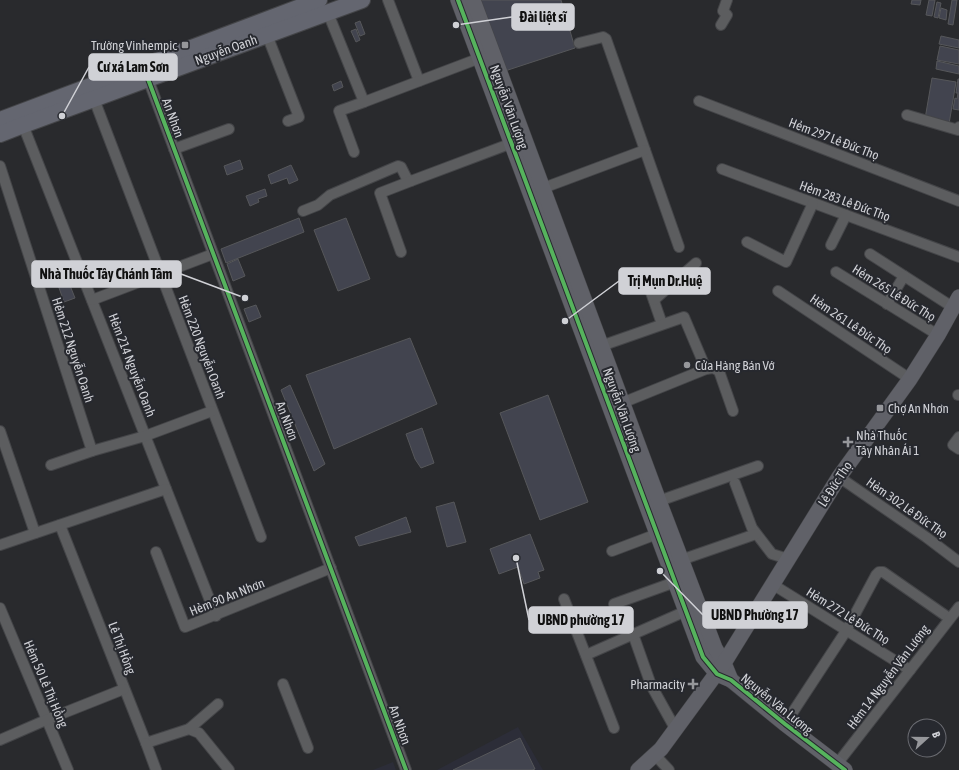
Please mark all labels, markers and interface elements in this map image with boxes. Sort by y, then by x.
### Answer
callout: Đài liệt sĩ [512,4,574,30]
text: Đài liệt sĩ [520,9,567,25]
street label: Nguyễn Oanh [193,32,259,68]
place label: Trường Vinhempic [91,38,177,53]
marker: Trường Vinhempic [180,40,190,50]
callout: Cư xá Lam Sơn [89,54,177,80]
text: Cư xá Lam Sơn [97,59,169,75]
street label: Nguyễn Văn Lượng [487,63,531,151]
street label: An Nhơn [159,96,187,140]
street label: Hẻm 297 Lê Đức Thọ [787,115,881,163]
street label: Hẻm 283 Lê Đức Thọ [798,178,892,224]
callout: Nhà Thuốc Tây Chánh Tâm [32,261,181,287]
street label: Hẻm 265 Lê Đức Thọ [850,261,938,325]
text: Nhà Thuốc Tây Chánh Tâm [40,265,172,282]
callout: Trị Mụn Dr.Huệ [619,268,710,294]
text: Trị Mụn Dr.Huệ [628,273,702,289]
street label: Hẻm 261 Lê Đức Thọ [807,291,895,357]
street label: Hẻm 220 Nguyễn Oanh [175,293,229,401]
street label: Hẻm 212 Nguyễn Oanh [49,296,97,404]
street label: Hẻm 214 Nguyễn Oanh [105,311,159,419]
place label: Cửa Hàng Bán Vớ [695,358,775,373]
marker: Cửa Hàng Bán Vớ [682,360,692,370]
street label: Nguyễn Văn Lượng [600,366,644,454]
street label: An Nhơn [273,399,301,443]
place label: Chợ An Nhơn [888,401,949,416]
marker: Chợ An Nhơn [875,403,885,413]
place label: Nhà Thuốc Tây Nhân Ái 1 [856,428,919,458]
marker: Nhà Thuốc Tây Nhân Ái 1 [843,437,853,447]
street label: Lê Đức Thọ [815,459,855,509]
street label: Hẻm 302 Lê Đức Thọ [864,474,950,542]
street label: Hẻm 90 An Nhơn [187,575,267,619]
street label: Hẻm 272 Lê Đức Thọ [804,584,892,648]
callout: UBND Phường 17 [703,602,807,628]
callout: UBND phường 17 [529,607,633,633]
text: UBND Phường 17 [711,607,799,623]
text: UBND phường 17 [537,612,625,628]
street label: Lê Thị Hồng [105,620,139,677]
street label: Hẻm 14 Nguyễn Văn Lượng [844,622,932,732]
street label: Hẻm 50 Lê Thị Hồng [21,638,71,730]
street label: Nguyễn Văn Lượng [738,670,816,738]
place label: Pharmacity [630,677,686,692]
marker: Pharmacity [688,679,698,689]
street label: An Nhơn [386,703,414,747]
north arrow [907,718,947,758]
text: B [930,730,943,740]

